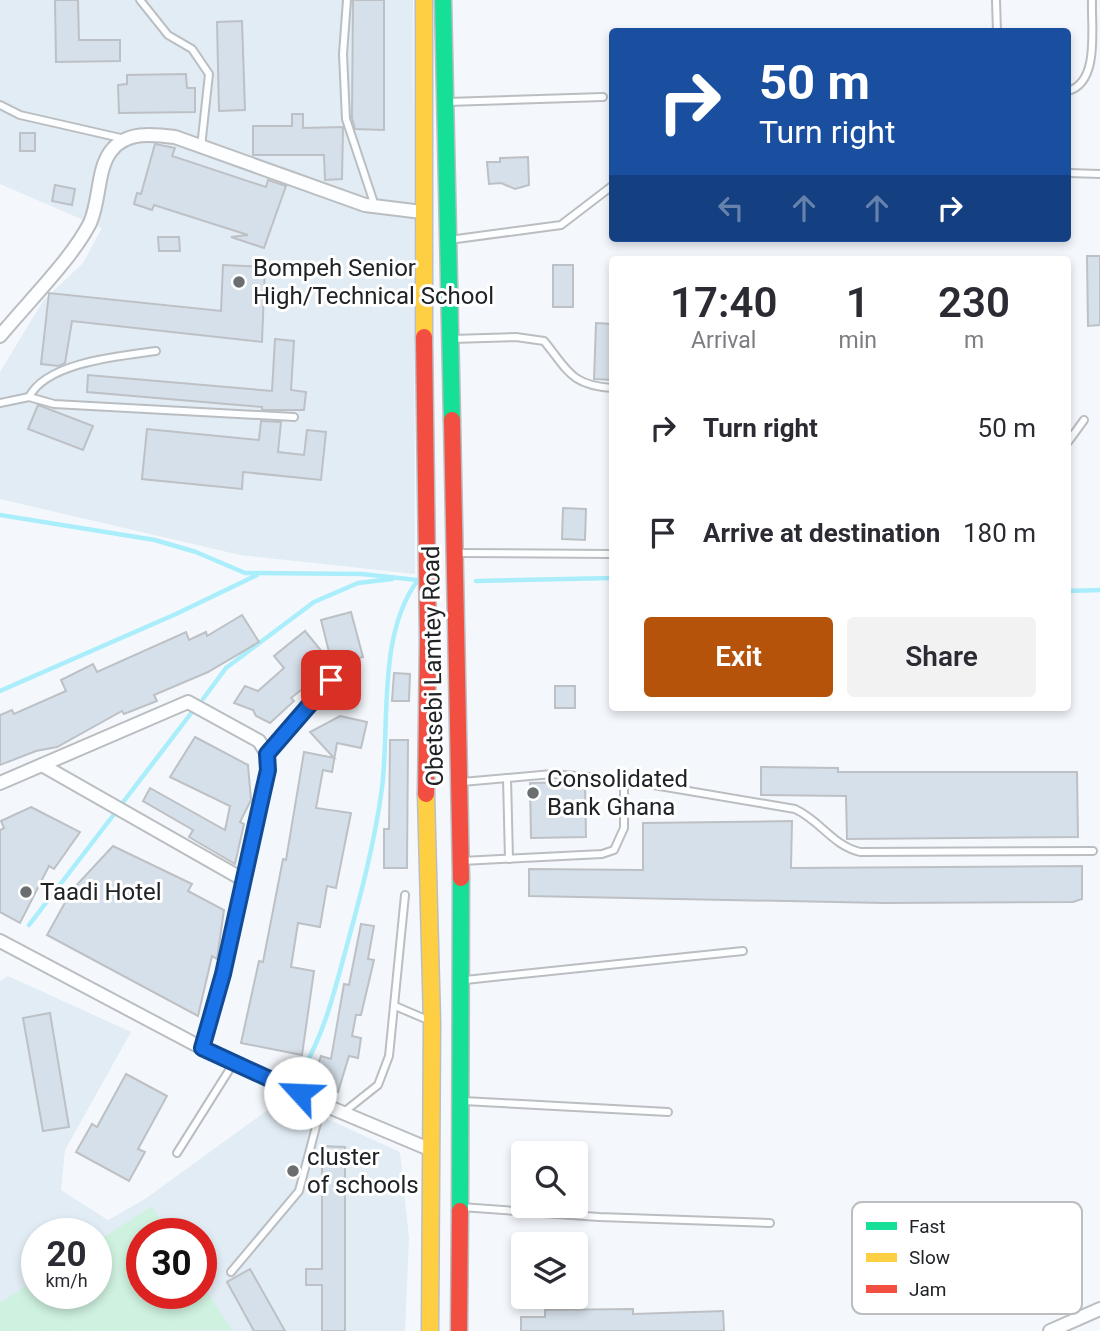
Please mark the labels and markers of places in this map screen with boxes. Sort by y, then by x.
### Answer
place label: Bompeh Senior High/Technical School [253,254,494,310]
marker: Bompeh Senior High/Technical School [231,274,247,290]
pin [301,650,361,710]
place label: Consolidated Bank Ghana [547,765,688,821]
marker: Consolidated Bank Ghana [525,785,541,801]
place label: Taadi Hotel [40,878,162,906]
marker: Taadi Hotel [18,884,34,900]
place label: cluster of schools [307,1143,419,1199]
marker: cluster of schools [285,1163,301,1179]

